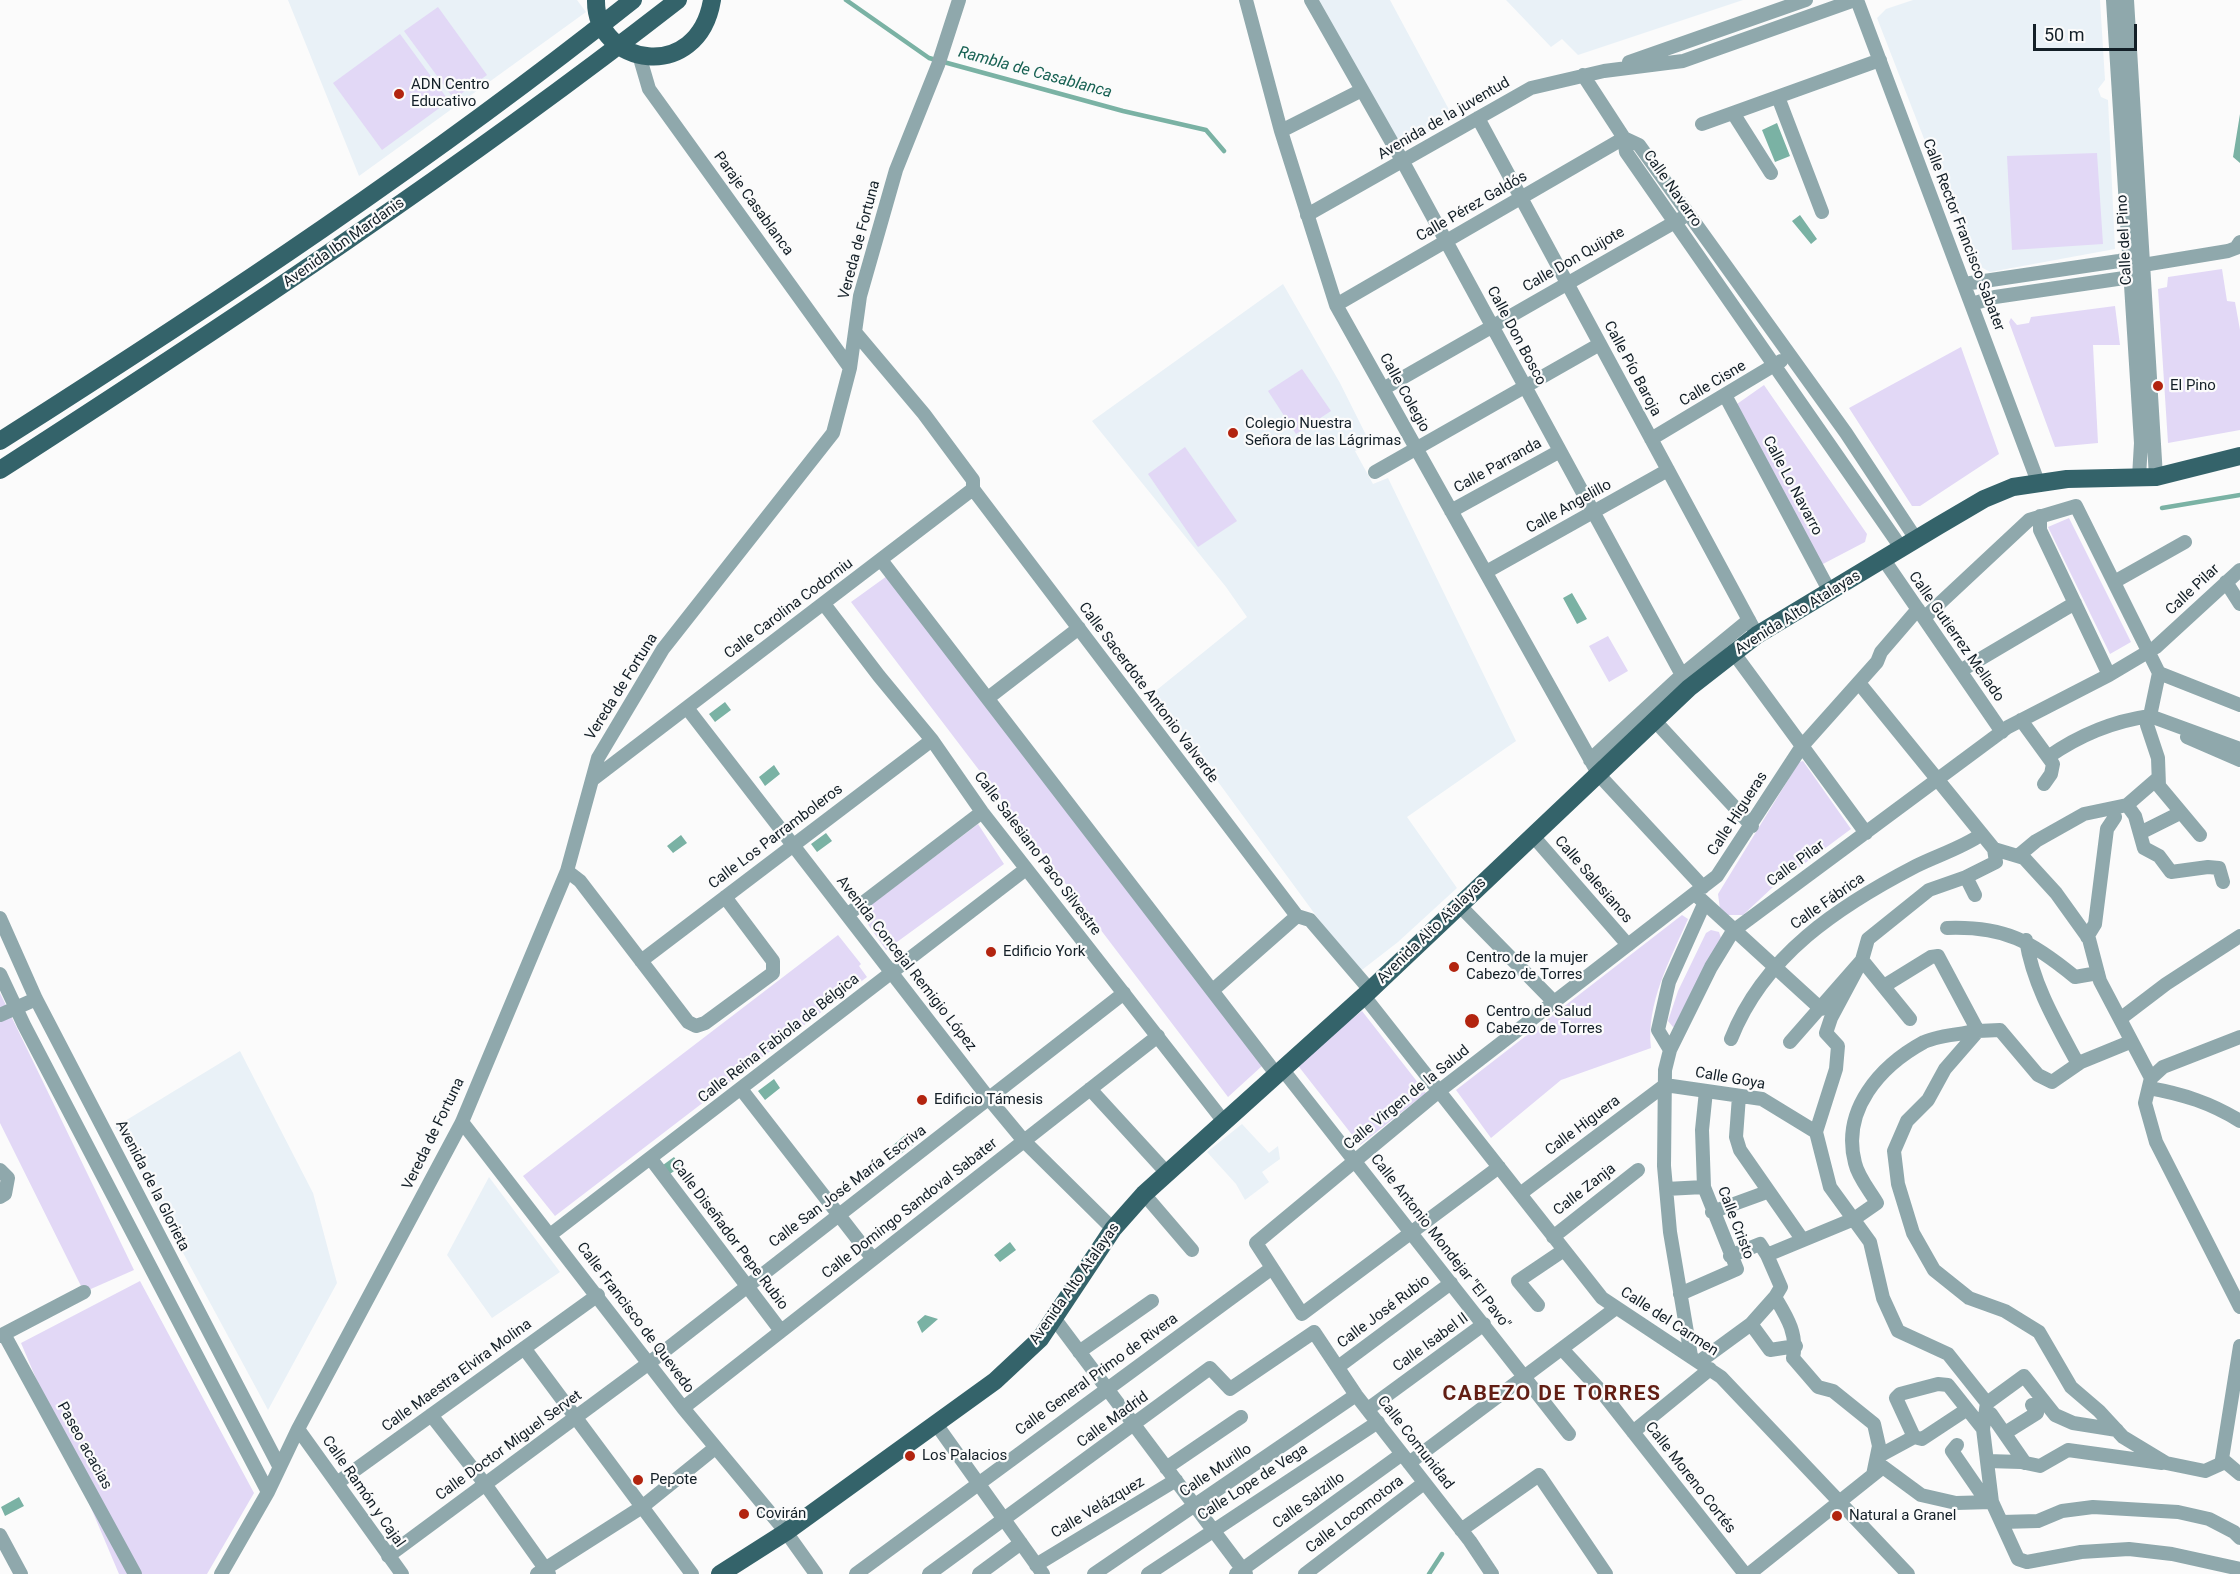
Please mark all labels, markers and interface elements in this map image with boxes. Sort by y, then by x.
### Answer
scale bar [2036,12,2140,50]
text: 50 m [2044,24,2084,45]
water label: Rambla de Casablanca [956,43,1114,103]
street label: Avenida de la juventud [1375,74,1513,164]
place label: ADN Centro Educativo [411,76,489,111]
marker: ADN Centro Educativo [392,87,406,101]
street label: Calle Rector Francisco Sabater [1918,136,2008,334]
street label: Calle Navarro [1639,147,1705,231]
street label: Paraje Casablanca [709,149,797,259]
street label: Calle Pérez Galdós [1413,168,1531,246]
street label: Vereda de Fortuna [835,179,885,301]
street label: Avenida Ibn Mardanis [280,194,408,292]
street label: Calle del Pino [2114,194,2136,286]
street label: Calle Don Quijote [1520,224,1628,296]
street label: Calle Don Bosco [1482,284,1550,388]
street label: Calle Pío Baroja [1599,318,1665,420]
street label: Calle Colegio [1375,350,1433,436]
street label: Calle Cisne [1677,357,1749,411]
place label: El Pino [2170,377,2216,395]
marker: El Pino [2151,379,2165,393]
place label: Colegio Nuestra Señora de las Lágrimas [1245,415,1401,450]
marker: Colegio Nuestra Señora de las Lágrimas [1226,426,1240,440]
street label: Calle Lo Navarro [1758,433,1826,539]
street label: Calle Parranda [1451,435,1545,497]
street label: Calle Angelillo [1523,476,1615,538]
street label: Calle Carolina Codorniu [721,555,857,663]
street label: Calle Pilar [2162,561,2224,619]
street label: Avenida Alto Atalayas [1732,567,1864,659]
street label: Calle Gutierrez Mellado [1904,569,2008,705]
street label: Calle Sacerdote Antonio Valverde [1074,599,1222,787]
street label: Vereda de Fortuna [582,630,662,744]
street label: Calle Salesiano Paco Silvestre [970,769,1104,939]
street label: Calle Higueras [1704,769,1772,859]
street label: Calle Los Parramboleros [705,781,847,893]
street label: Calle Salesianos [1550,833,1636,927]
street label: Calle Pilar [1764,837,1828,891]
street label: Calle Fábrica [1788,870,1868,934]
street label: Avenida Concejal Remigio López [832,873,980,1055]
street label: Avenida Alto Atalayas [1374,874,1490,988]
place label: Edificio York [1003,943,1085,961]
marker: Edificio York [984,945,998,959]
place label: Centro de la mujer Cabezo de Torres [1466,949,1588,984]
marker: Centro de la mujer Cabezo de Torres [1447,960,1461,974]
street label: Calle Reina Fabiola de Bélgica [695,971,863,1107]
place label: Centro de Salud Cabezo de Torres [1486,1003,1603,1038]
marker: Centro de Salud Cabezo de Torres [1463,1012,1481,1030]
street label: Calle Virgen de la Salud [1341,1042,1473,1154]
street label: Calle Goya [1694,1064,1766,1094]
street label: Vereda de Fortuna [399,1075,469,1193]
place label: Edificio Támesis [934,1091,1043,1109]
street label: Calle Higuera [1542,1092,1624,1160]
marker: Edificio Támesis [915,1093,929,1107]
street label: Avenida de la Glorieta [111,1117,193,1255]
street label: Calle San José María Escriva [766,1122,930,1252]
street label: Calle Domingo Sandoval Sabater [819,1135,1001,1283]
street label: Calle Antonio Mondejar "El Pavo" [1366,1151,1514,1333]
street label: Calle Diseñador Pepe Rubio [666,1156,792,1314]
street label: Calle Zanja [1550,1160,1620,1220]
street label: Calle Cristo [1713,1184,1757,1262]
street label: Avenida Alto Atalayas [1026,1220,1124,1348]
street label: Calle Francisco de Quevedo [572,1239,698,1397]
street label: Calle José Rubio [1334,1271,1434,1353]
street label: Calle del Carmen [1617,1284,1721,1360]
street label: Calle General Primo de Rivera [1012,1310,1182,1440]
street label: Calle Isabel II [1390,1310,1472,1376]
street label: Calle Maestra Elvira Molina [379,1316,535,1436]
district label: CABEZO DE TORRES [1443,1382,1661,1408]
street label: Calle Doctor Miguel Servet [432,1387,586,1505]
street label: Calle Madrid [1074,1388,1152,1452]
street label: Calle Comunidad [1373,1393,1457,1493]
street label: Paseo acacias [53,1399,115,1493]
street label: Calle Moreno Cortés [1641,1419,1739,1537]
street label: Calle Ramón y Cajal [318,1433,408,1551]
street label: Calle Murillo [1177,1440,1255,1502]
street label: Calle Lope de Vega [1195,1441,1311,1525]
place label: Los Palacios [922,1447,1007,1465]
marker: Los Palacios [903,1449,917,1463]
street label: Calle Salzillo [1270,1469,1348,1533]
place label: Pepote [650,1471,697,1489]
street label: Calle Locomotora [1303,1472,1407,1558]
marker: Pepote [631,1473,645,1487]
street label: Calle Velázquez [1048,1473,1148,1543]
place label: Covirán [756,1505,806,1523]
marker: Covirán [737,1507,751,1521]
place label: Natural a Granel [1849,1507,1956,1525]
marker: Natural a Granel [1830,1509,1844,1523]

